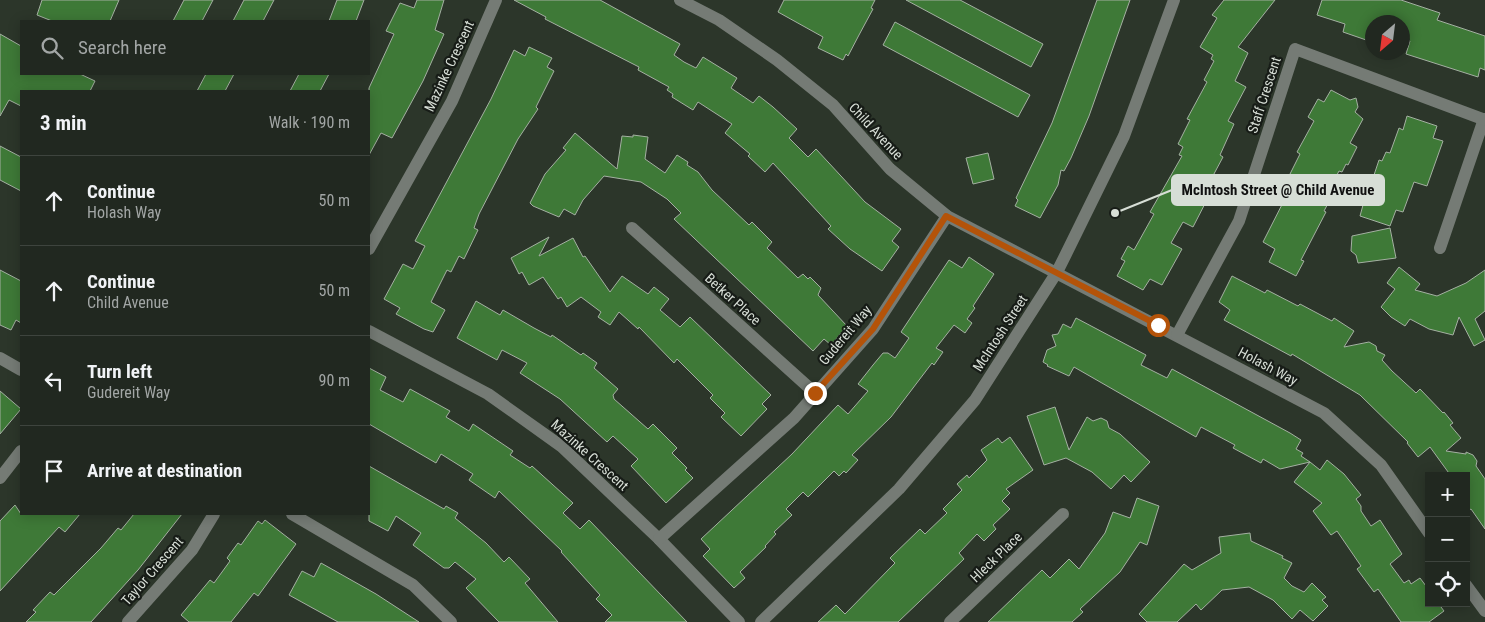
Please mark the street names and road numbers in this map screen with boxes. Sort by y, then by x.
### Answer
street label: Mazinke Crescent [421,18,477,114]
street label: Staff Crescent [1244,55,1284,135]
street label: Child Avenue [846,99,907,163]
street label: Betker Place [702,270,764,328]
street label: McIntosh Street [969,292,1031,374]
street label: Gudereit Way [816,302,875,368]
street label: Holash Way [1236,344,1301,388]
street label: Mazinke Crescent [548,416,632,494]
street label: Hleck Place [967,528,1025,585]
street label: Taylor Crescent [118,533,186,609]

